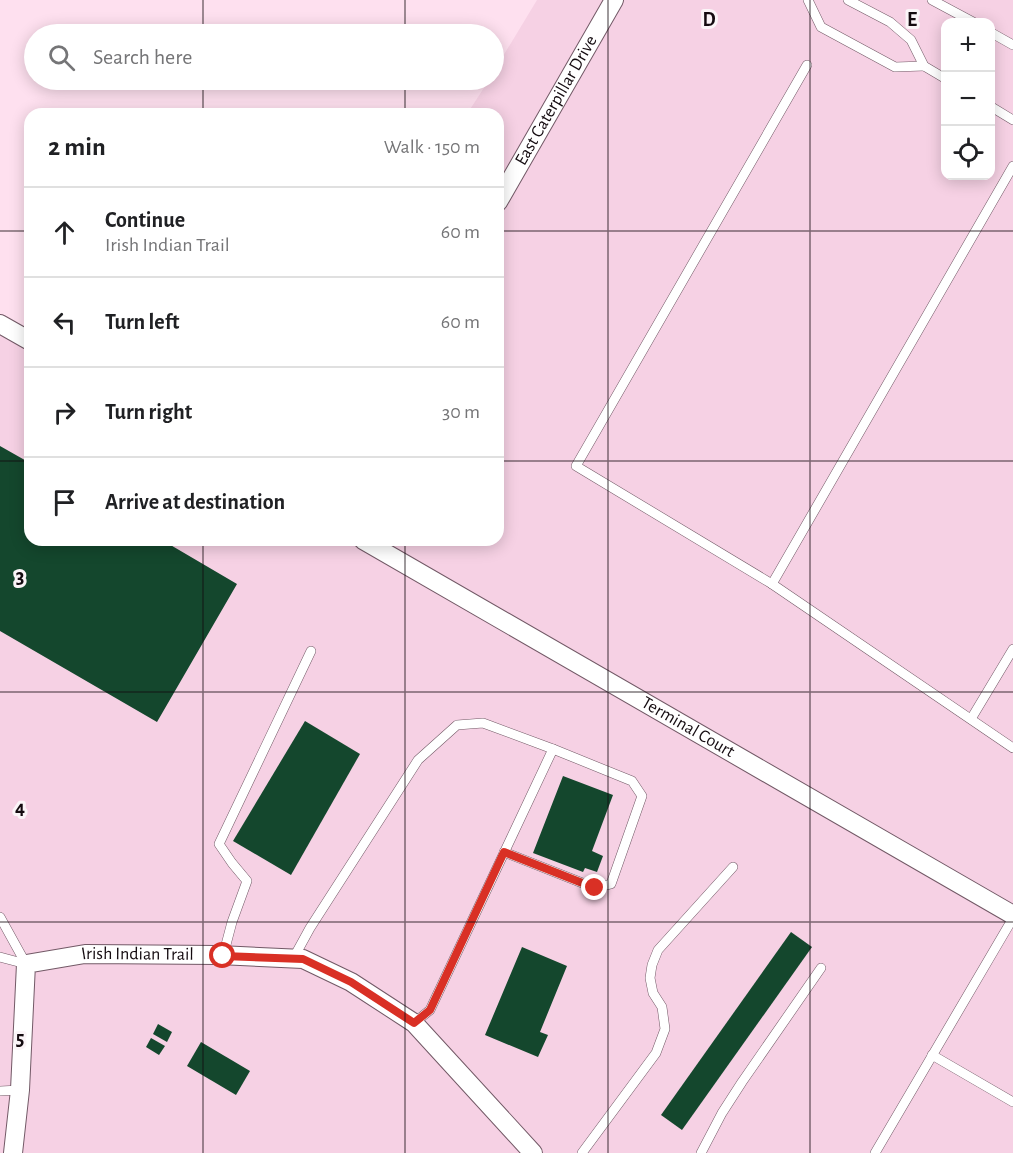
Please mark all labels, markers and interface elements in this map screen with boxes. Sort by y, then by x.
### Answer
text: D [702,10,716,30]
text: E [907,10,917,30]
map controls [941,18,995,180]
button: + [941,18,995,72]
search box [24,24,504,90]
street label: East Caterpillar Drive [512,33,600,168]
icon: search [45,41,78,74]
text: Search here [93,46,192,68]
button: − [941,72,995,126]
button: locate [941,126,995,180]
text: 2 min [48,134,106,160]
text: Walk · 150 m [384,137,480,157]
text: Continue [105,209,185,231]
icon: ahead [48,216,81,249]
text: 60 m [441,222,480,242]
text: Irish Indian Trail [105,235,230,255]
icon: left [48,306,81,339]
text: Turn left [105,311,179,333]
text: 60 m [441,312,480,332]
icon: right [48,396,81,429]
text: Turn right [105,401,192,423]
text: 30 m [442,402,480,422]
icon: arrive [48,486,81,519]
text: Arrive at destination [105,491,285,513]
text: 3 [16,567,24,587]
street label: Terminal Court [638,694,738,761]
text: 4 [15,798,25,818]
route end [581,874,607,900]
route start [209,942,235,968]
street label: Irish Indian Trail [80,945,194,964]
text: 5 [16,1029,24,1049]

